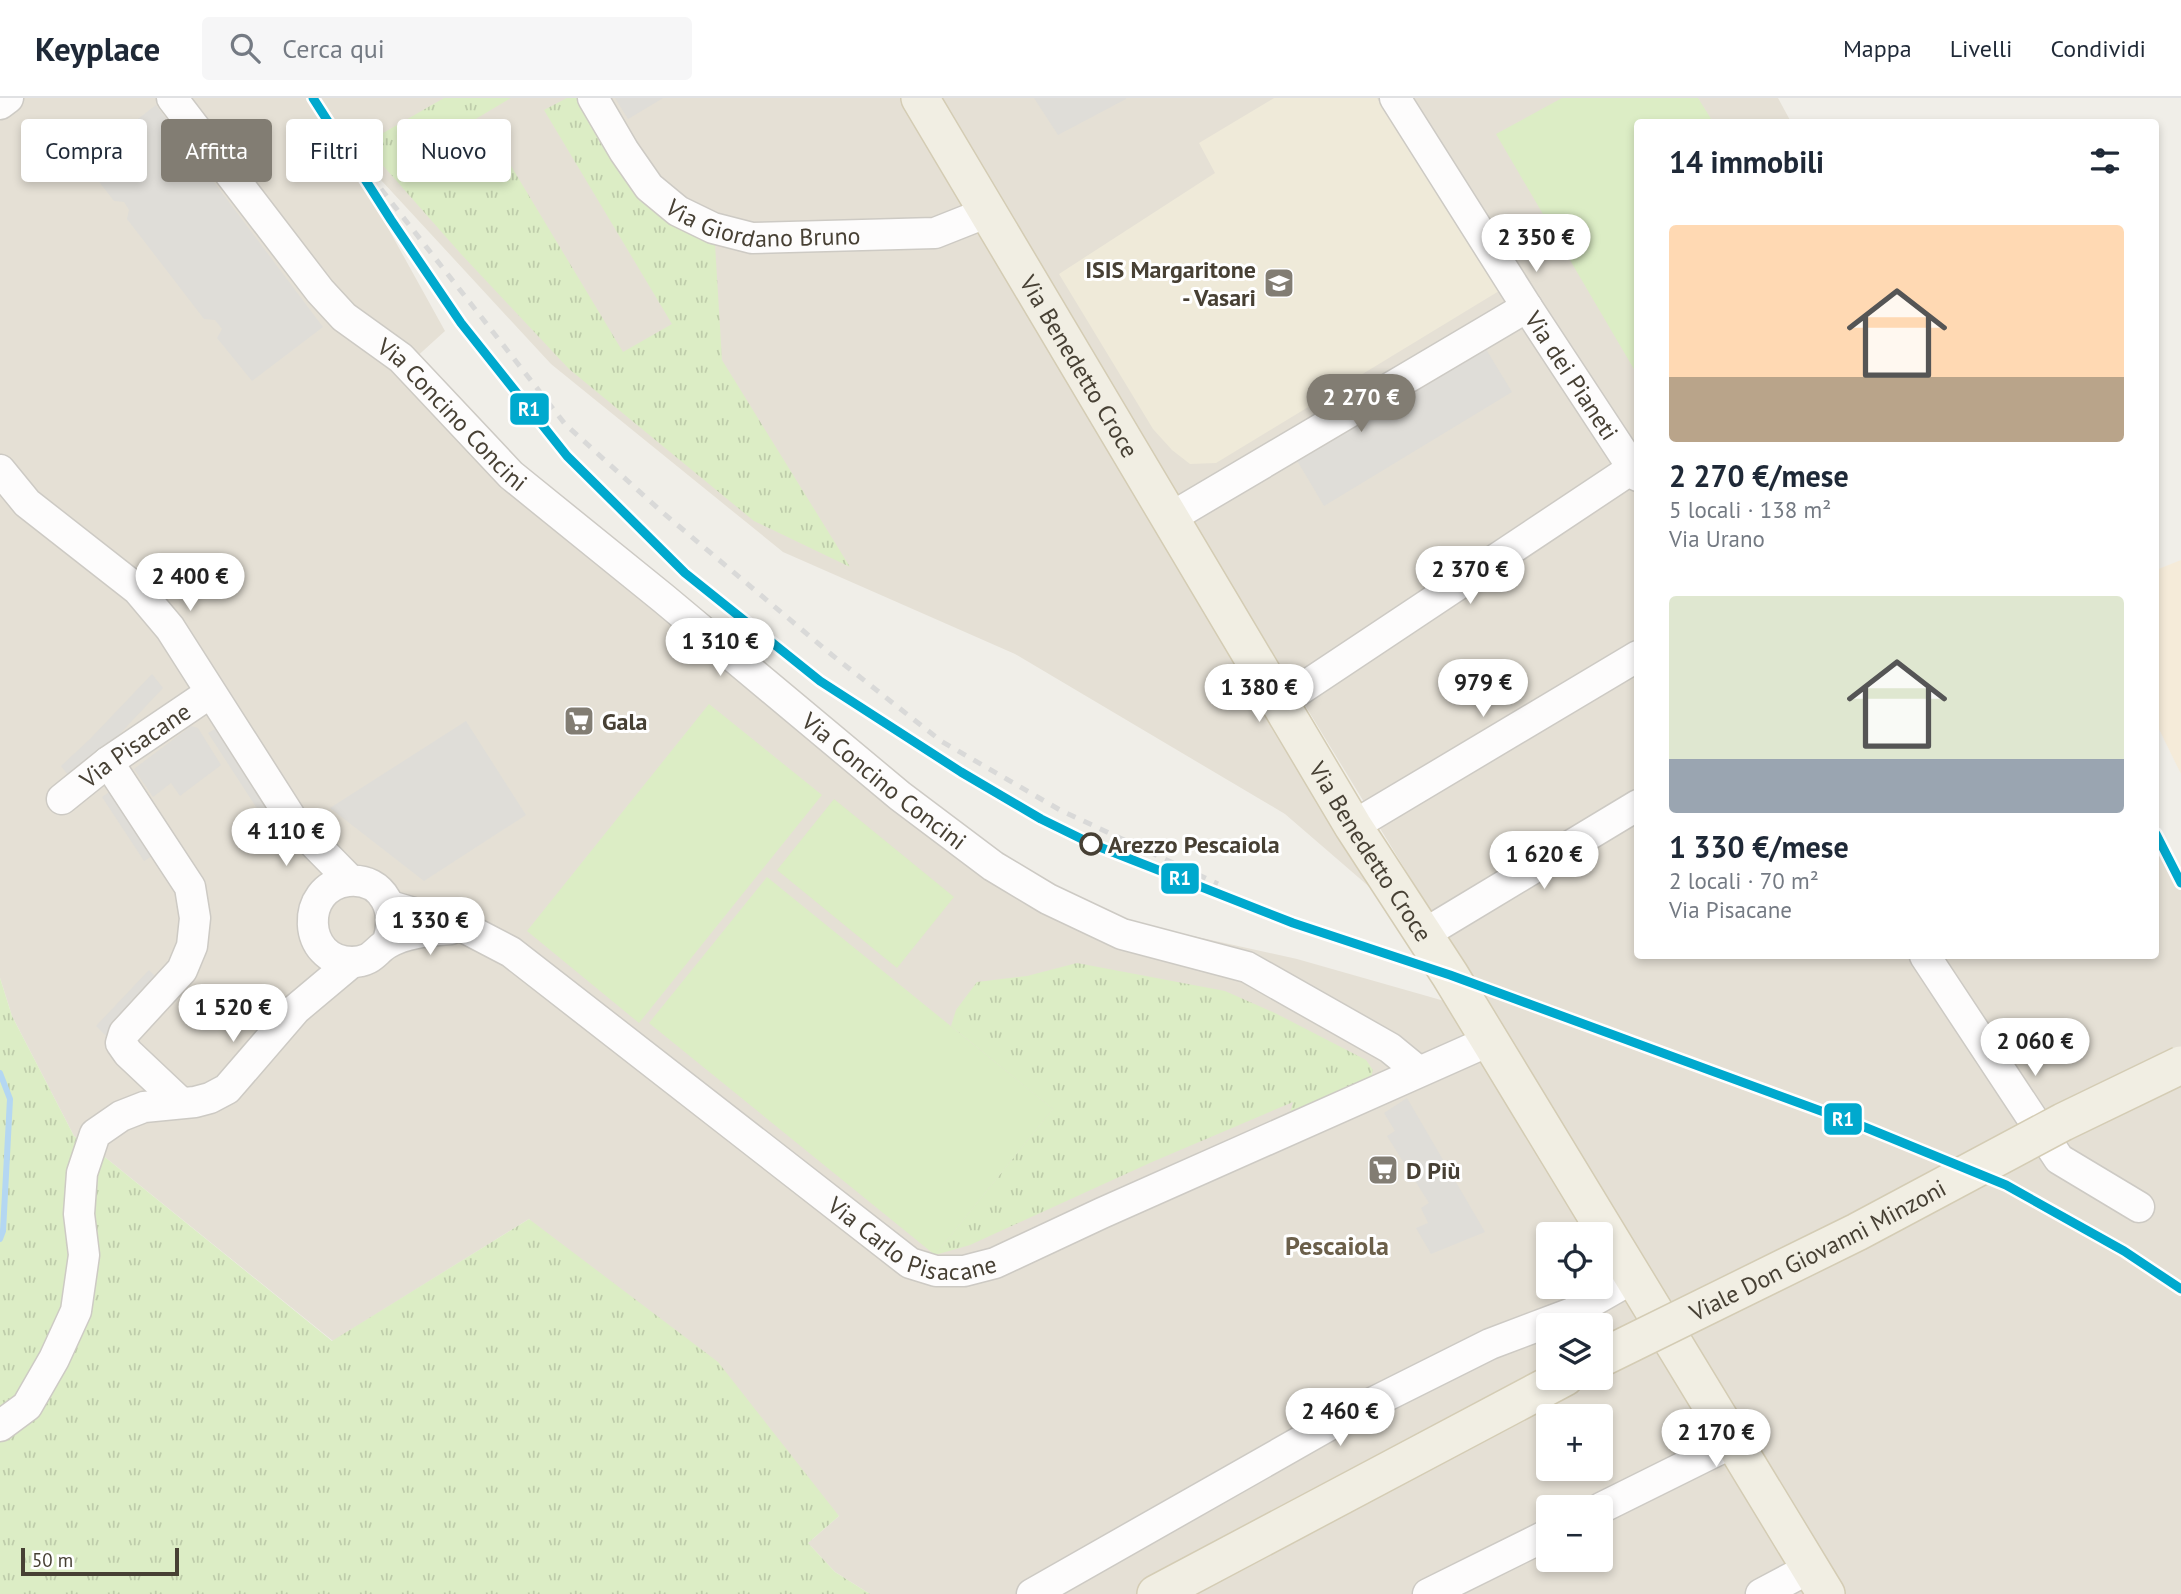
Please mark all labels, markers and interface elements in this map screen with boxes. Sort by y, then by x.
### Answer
search box [202,17,692,80]
text: Keyplace [35,27,160,70]
icon: search [226,29,264,67]
text: Cerca qui [282,32,385,65]
text: Mappa [1843,33,1912,64]
text: Livelli [1950,33,2012,64]
text: Condividi [2050,33,2146,64]
chip: Compra [21,119,147,182]
chip: Affitta [161,119,272,182]
chip: Filtri [286,119,383,182]
chip: Nuovo [397,119,511,182]
text: 14 immobili [1669,142,1824,181]
icon: filters [2086,142,2124,180]
street label: Via Giordano Bruno [659,191,861,254]
pin: 2 350 € [1471,214,1601,274]
text: 2 350 € [1498,222,1574,251]
place label: ISIS Margaritone - Vasari [1085,254,1256,313]
school or university icon: ISIS Margaritone - Vasari [1262,266,1296,300]
street label: Via Benedetto Croce [1013,268,1146,463]
icon: home [1834,270,1960,396]
street label: Via dei Pianeti [1518,304,1626,446]
street label: Via Concino Concini [371,330,534,498]
pin: 2 270 € [1296,374,1426,434]
text: 2 270 € [1323,382,1399,411]
line badge: R1 [509,392,550,426]
text: R1 [518,397,540,421]
text: 2 270 €/mese [1669,456,1849,495]
text: 5 locali · 138 m² [1669,495,1831,524]
text: Via Urano [1669,524,1765,553]
pin: 2 370 € [1405,546,1535,606]
pin: 2 400 € [125,554,255,613]
text: 2 370 € [1432,554,1508,583]
text: 2 400 € [152,561,228,590]
pin: 1 310 € [655,618,785,678]
text: 1 310 € [682,626,758,655]
icon: home [1834,641,1960,767]
pin: 979 € [1434,660,1532,719]
pin: 1 380 € [1194,664,1324,724]
text: 979 € [1454,667,1512,696]
text: 1 380 € [1221,672,1297,701]
street label: Via Pisacane [72,695,196,795]
supermarket icon: Gala [562,704,596,738]
street label: Via Concino Concini [795,705,973,856]
place label: Gala [602,706,647,737]
street label: Via Benedetto Croce [1302,755,1439,947]
pin: 4 110 € [221,808,351,868]
text: 4 110 € [248,816,324,845]
text: 1 330 €/mese [1669,827,1849,866]
place label: Arezzo Pescaiola [1108,829,1280,860]
pin: 1 620 € [1479,832,1609,891]
marker: Arezzo Pescaiola [1080,833,1102,855]
text: 1 620 € [1506,839,1582,868]
line badge: R1 [1160,862,1200,895]
text: R1 [1169,866,1191,890]
text: 2 locali · 70 m² [1669,866,1819,895]
text: Via Pisacane [1669,895,1792,924]
pin: 1 330 € [365,898,495,957]
text: 1 330 € [392,905,468,934]
pin: 1 520 € [168,984,298,1044]
text: 1 520 € [195,992,271,1021]
pin: 2 060 € [1970,1018,2100,1078]
text: 2 060 € [1997,1026,2073,1055]
line badge: R1 [1823,1102,1863,1136]
text: R1 [1832,1107,1854,1131]
supermarket icon: D Più [1366,1153,1400,1187]
place label: D Più [1406,1155,1460,1186]
street label: Viale Don Giovanni Minzoni [1683,1172,1951,1328]
street label: Via Carlo Pisacane [821,1189,1000,1287]
map controls [1536,1222,1613,1572]
button: locate [1536,1222,1613,1299]
district label: Pescaiola [1285,1229,1389,1262]
button: layers [1536,1313,1613,1390]
pin: 2 460 € [1275,1388,1405,1448]
text: 2 460 € [1302,1396,1378,1425]
button: + [1536,1404,1613,1481]
pin: 2 170 € [1651,1410,1781,1469]
text: 2 170 € [1678,1417,1754,1446]
button: − [1536,1495,1613,1572]
scale bar [21,1545,178,1577]
text: 50 m [32,1548,73,1572]

